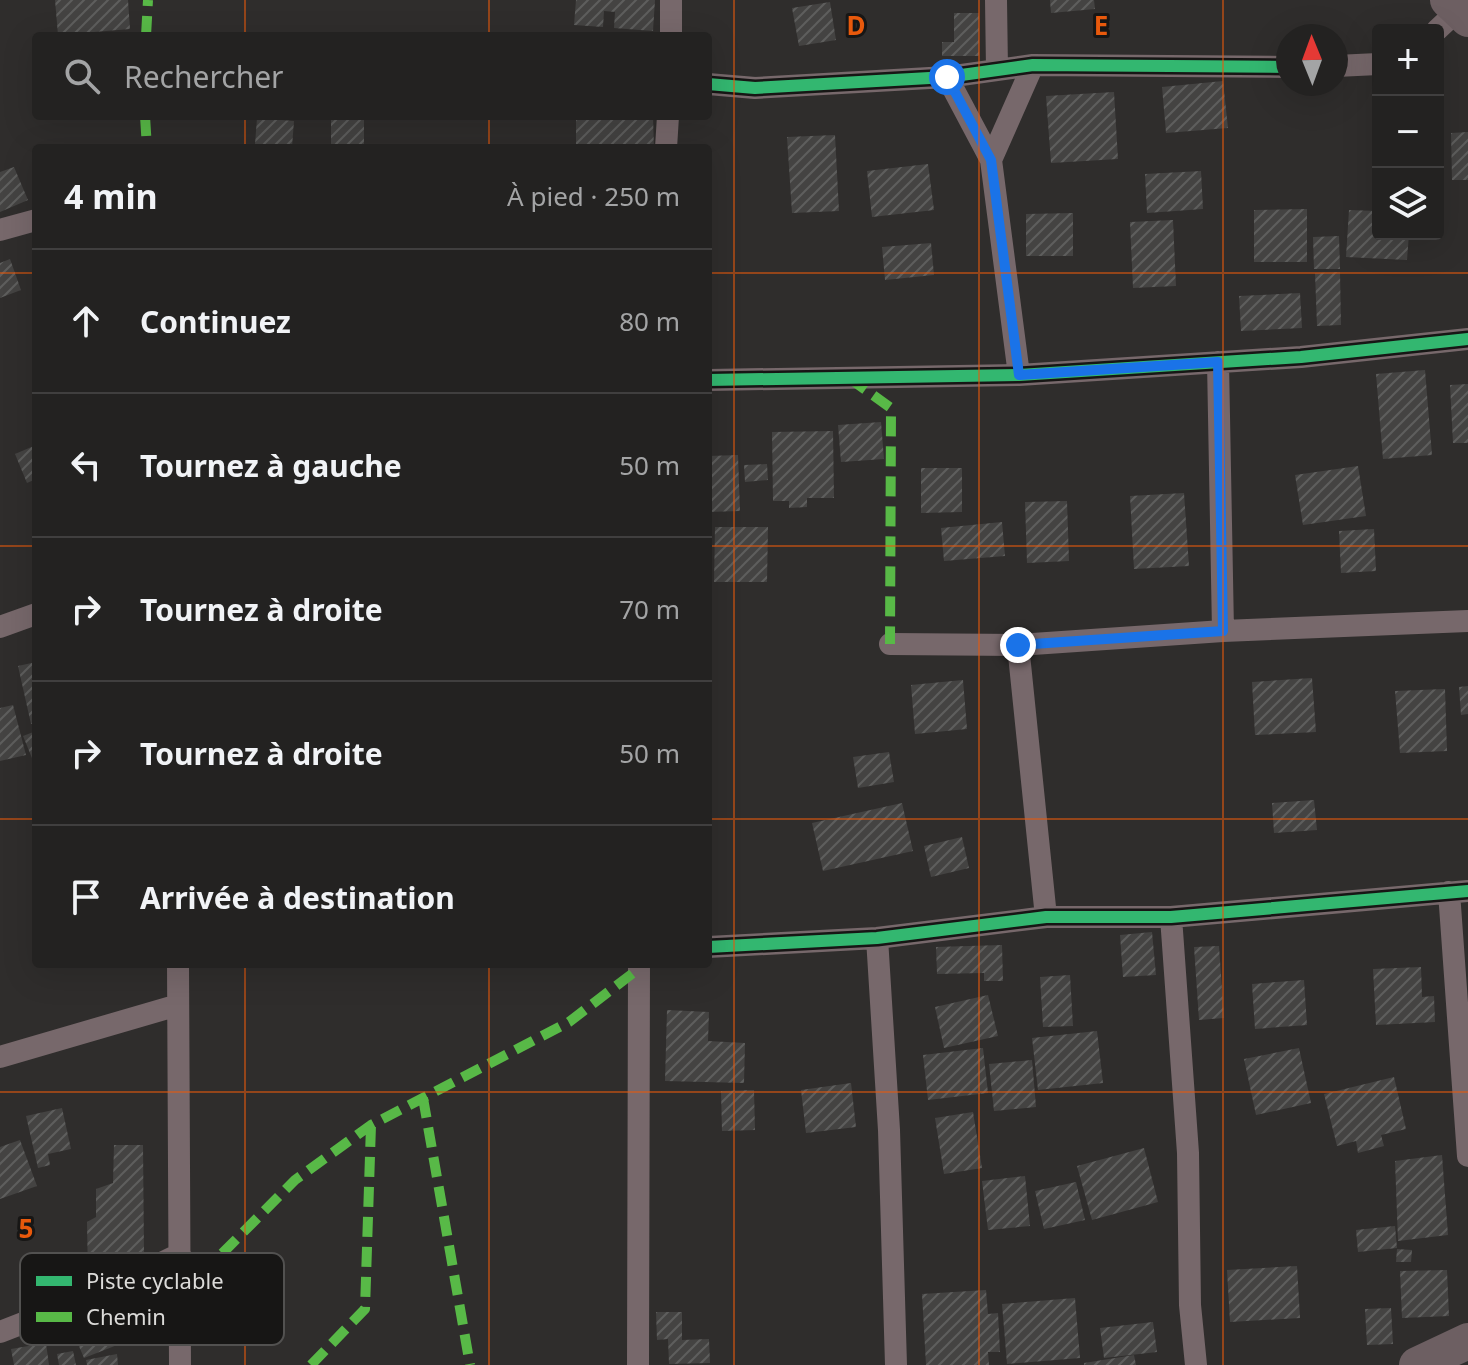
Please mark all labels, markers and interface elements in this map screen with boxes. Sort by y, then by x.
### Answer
text: D [846,7,866,43]
text: E [1094,7,1108,43]
north arrow [1276,24,1348,96]
map controls [1372,24,1444,240]
button: + [1372,24,1444,96]
search box [32,32,712,120]
icon: search [60,54,104,98]
text: Rechercher [124,56,283,97]
route start [929,59,965,95]
button: − [1372,96,1444,168]
button: layers [1372,168,1444,240]
text: 4 min [64,173,158,219]
text: À pied · 250 m [507,178,680,214]
icon: ahead [64,299,108,343]
text: Continuez [140,301,291,342]
text: 80 m [619,303,680,339]
icon: left [64,443,108,487]
text: Tournez à gauche [140,445,402,486]
text: 50 m [619,447,680,483]
icon: right [64,587,108,631]
text: Tournez à droite [140,589,383,630]
text: 70 m [619,591,680,627]
route end [1000,627,1036,663]
icon: right [64,731,108,775]
text: Tournez à droite [140,733,383,774]
text: 50 m [619,735,680,771]
icon: arrive [64,875,108,919]
text: Arrivée à destination [140,877,455,918]
text: 5 [19,1210,33,1246]
legend [20,1253,284,1345]
text: Piste cyclable [86,1265,224,1295]
text: Chemin [86,1301,166,1331]

